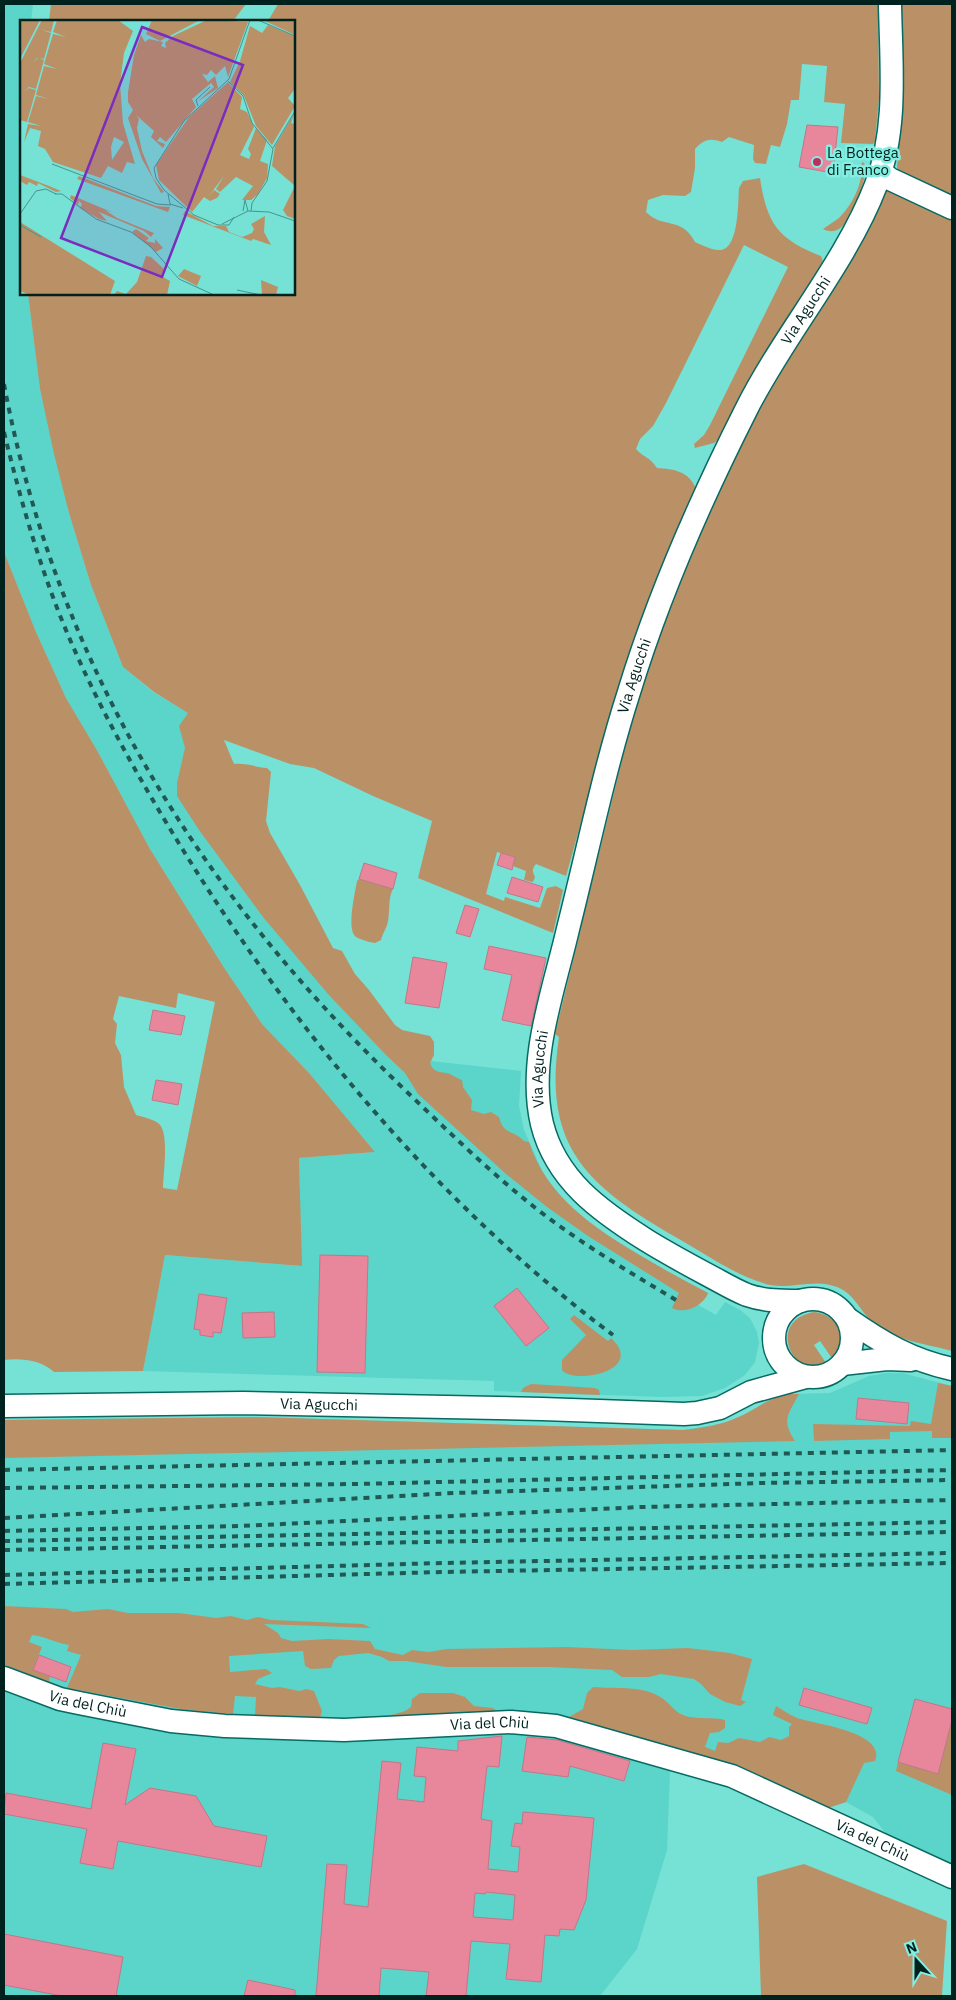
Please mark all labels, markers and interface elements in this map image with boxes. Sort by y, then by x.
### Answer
inset map [20,20,295,295]
place label: La Bottega di Franco [827,143,899,179]
marker: La Bottega di Franco [811,156,823,168]
street label: Via Agucchi [776,272,835,348]
street label: Via Agucchi [613,636,655,716]
street label: Via Agucchi [528,1029,552,1109]
street label: Via Agucchi [280,1394,358,1414]
street label: Via del Chiù [46,1686,128,1721]
street label: Via del Chiù [450,1712,530,1734]
street label: Via del Chiù [833,1815,912,1865]
north arrow [891,1935,941,1985]
text: N [903,1938,919,1958]

